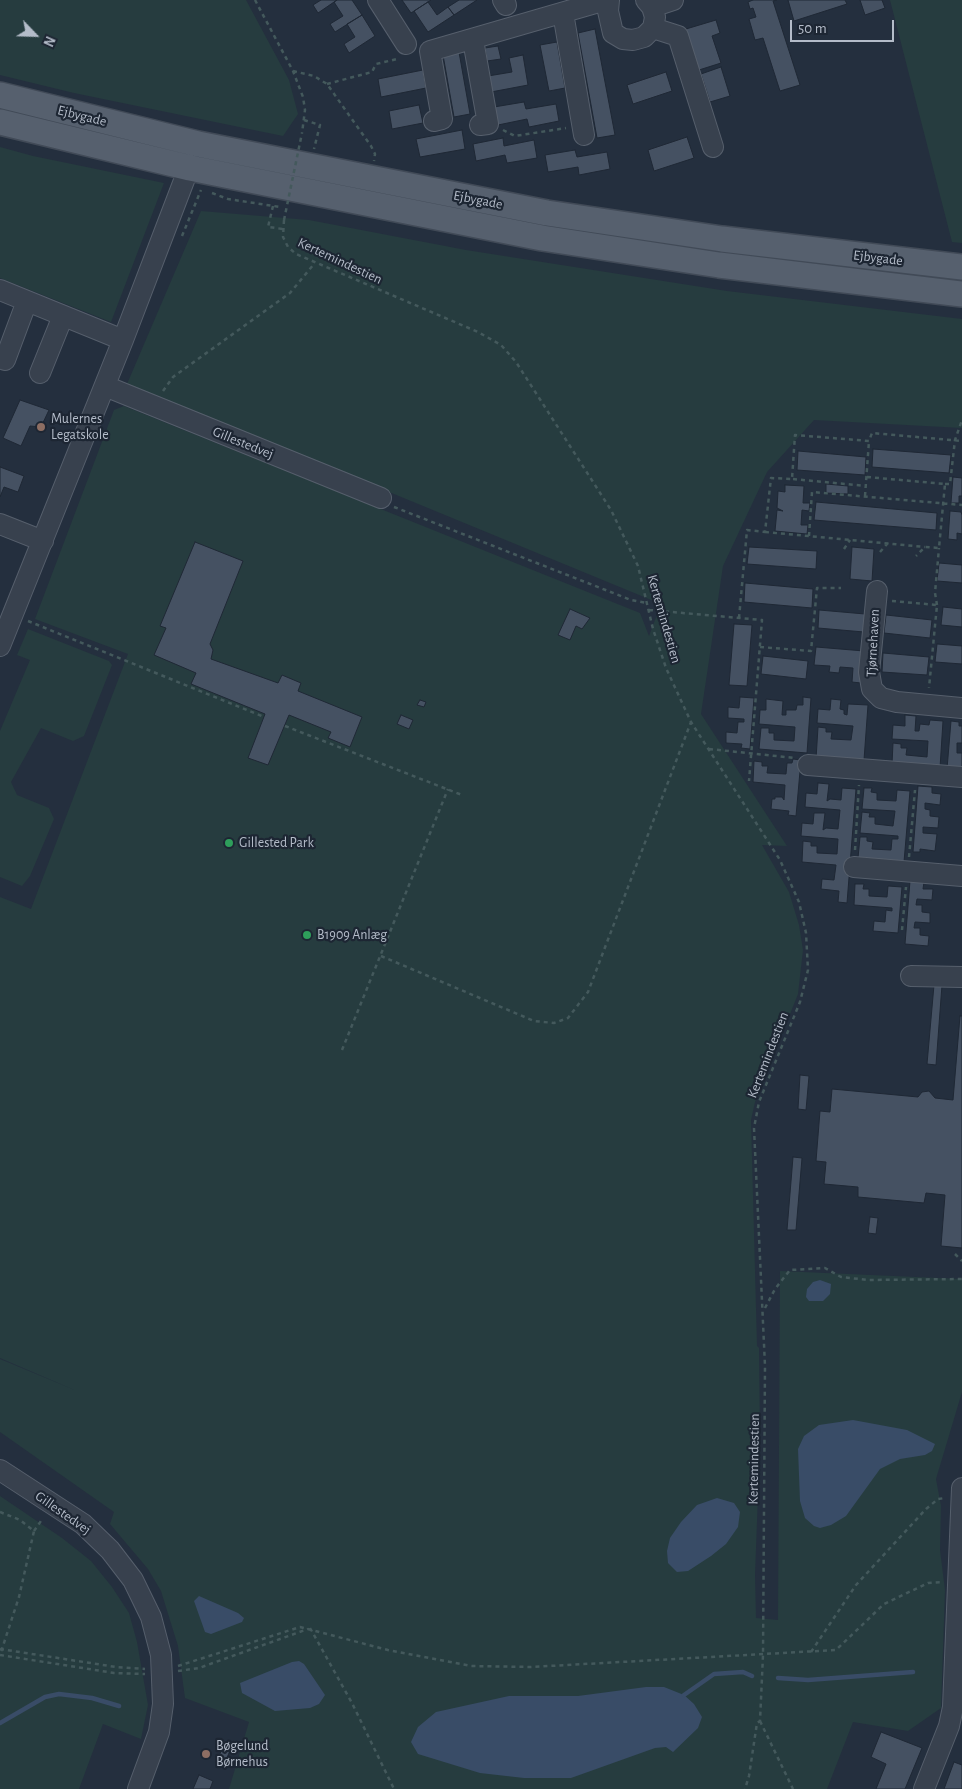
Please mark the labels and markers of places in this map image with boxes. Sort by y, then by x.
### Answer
place label: Mulernes Legatskole [51,411,109,444]
marker: Mulernes Legatskole [35,421,47,433]
place label: Gillested Park [239,835,314,851]
marker: Gillested Park [223,837,235,849]
place label: B1909 Anlæg [317,927,387,943]
marker: B1909 Anlæg [301,929,313,941]
place label: Bøgelund Børnehus [216,1738,268,1770]
marker: Bøgelund Børnehus [200,1748,212,1760]

